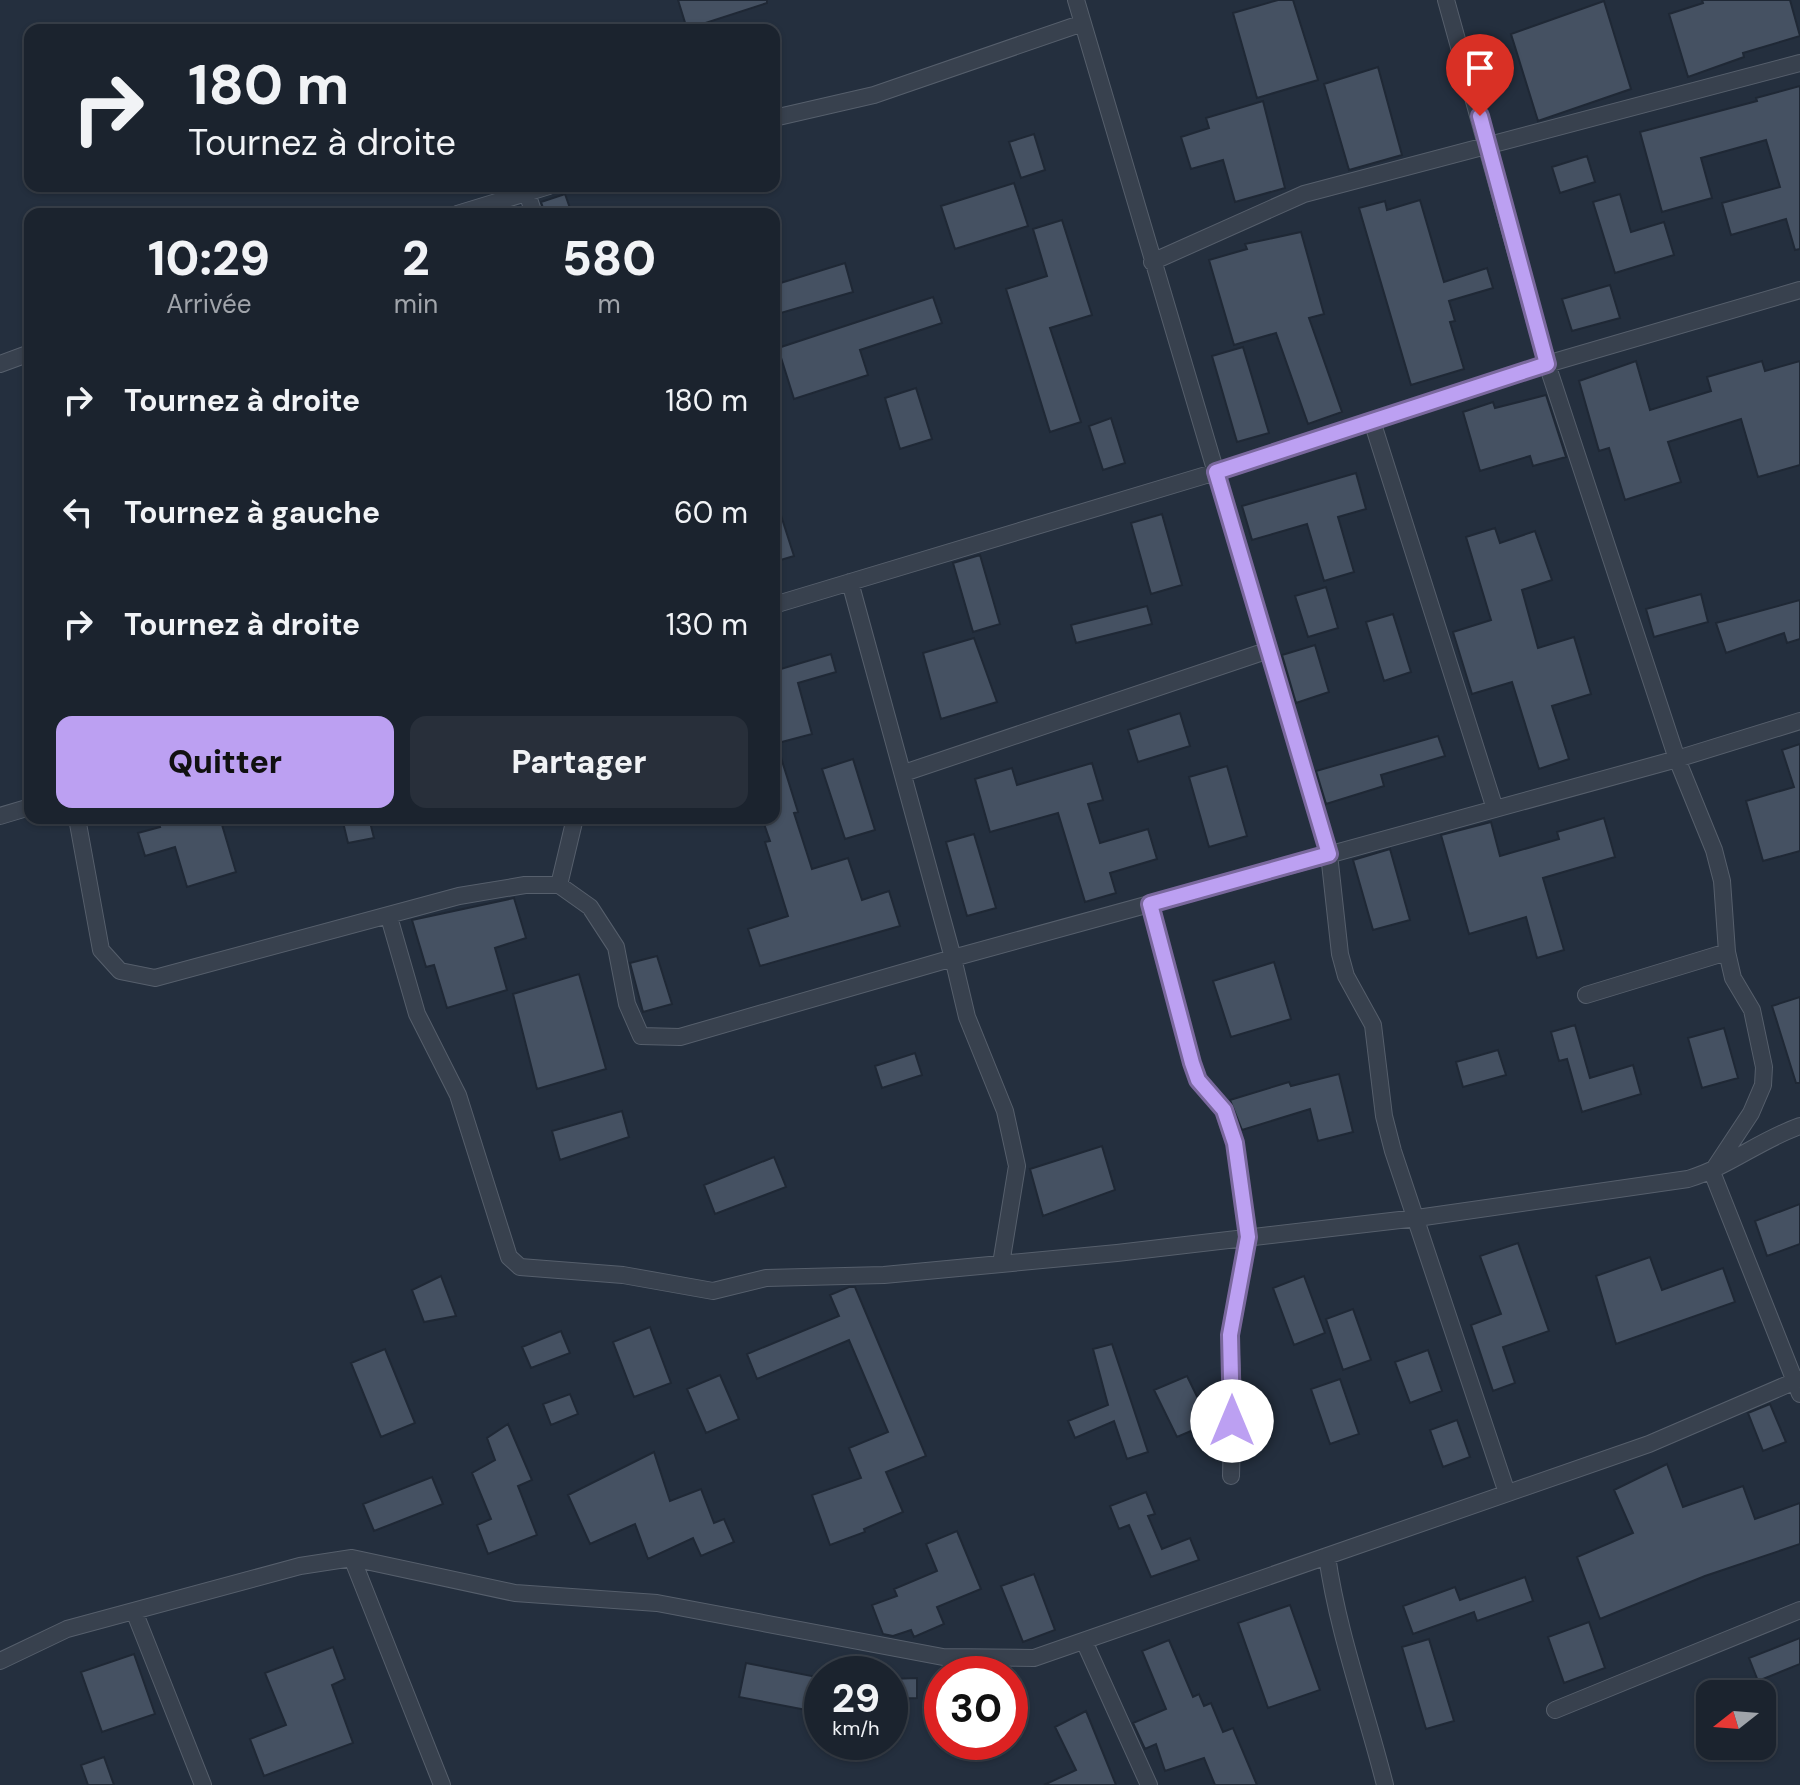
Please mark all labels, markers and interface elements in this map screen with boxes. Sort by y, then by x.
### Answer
pin [1446,34,1514,116]
icon: arrive [1458,46,1502,90]
text: 180 m [188,48,349,121]
icon: right [56,56,160,160]
text: Tournez à droite [188,119,456,166]
text: 10:29 [148,227,270,290]
text: 2 [402,227,430,290]
text: 580 [562,227,656,290]
text: Arrivée [166,287,252,321]
text: min [394,287,438,321]
text: m [597,287,621,321]
icon: right [56,378,100,422]
text: Tournez à droite [124,381,360,420]
text: 180 m [665,381,748,420]
icon: left [56,490,100,534]
text: Tournez à gauche [124,493,380,532]
text: 60 m [674,493,748,532]
icon: right [56,602,100,646]
text: Tournez à droite [124,605,360,644]
text: 130 m [666,605,748,644]
button: Quitter [56,716,394,808]
button: Partager [410,716,748,808]
position arrow [1190,1379,1274,1463]
speed limit sign: 30 [924,1656,1028,1760]
text: 29 [832,1672,880,1724]
north arrow [1696,1680,1776,1760]
map controls [1696,1680,1776,1760]
text: km/h [832,1715,880,1741]

